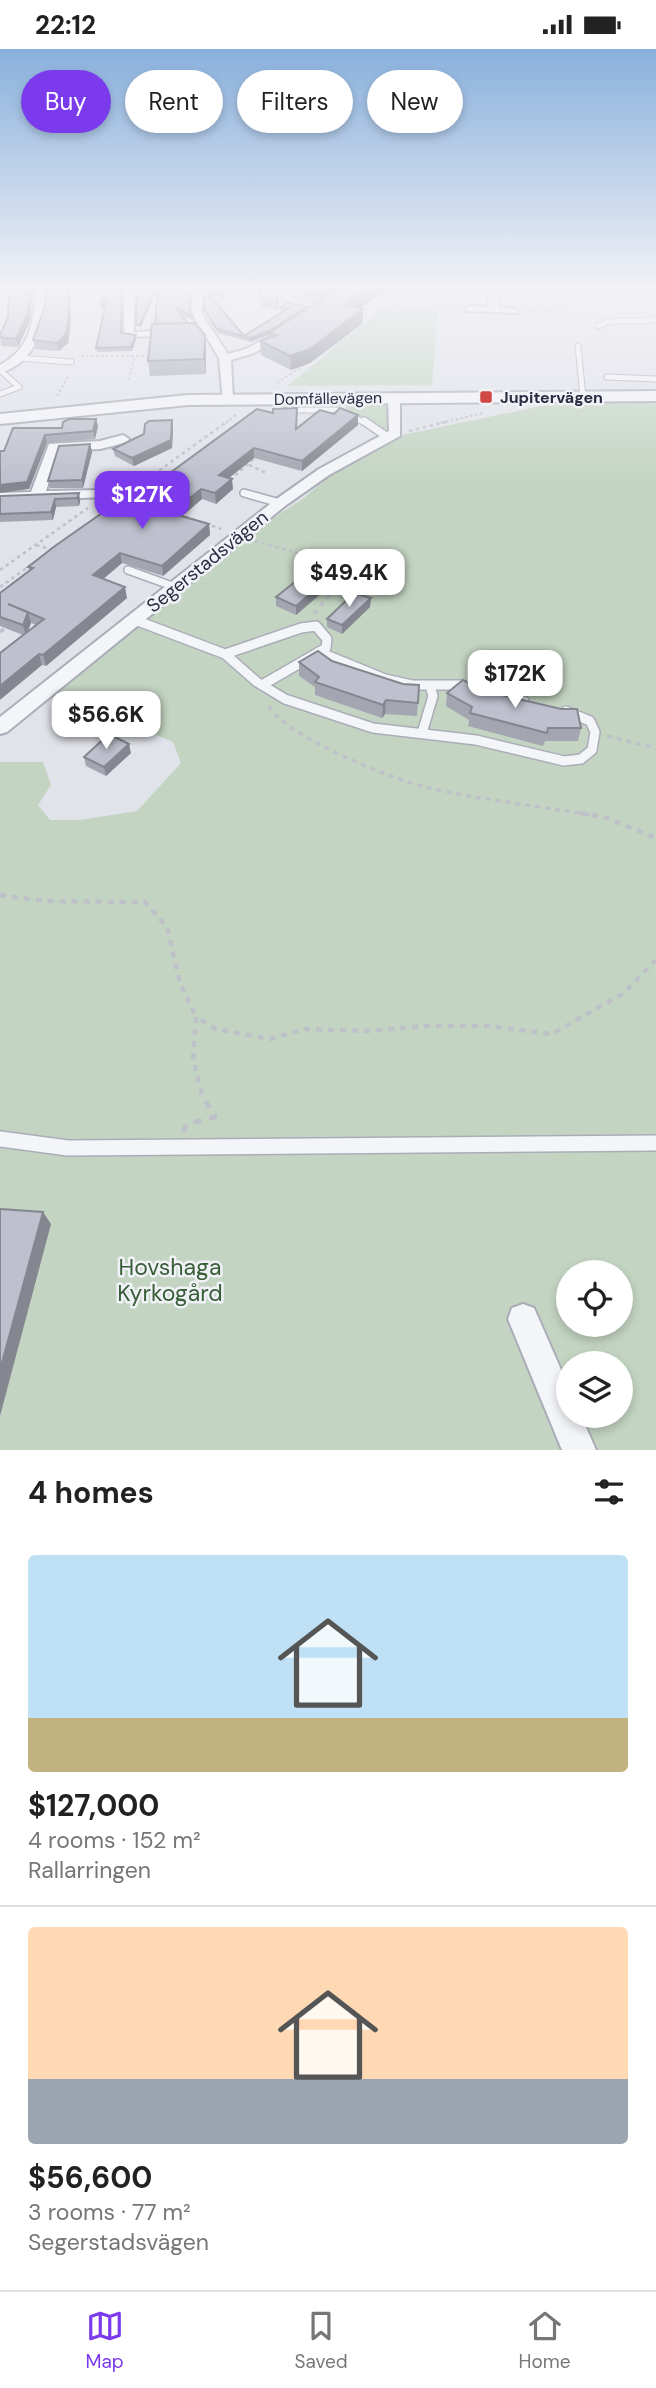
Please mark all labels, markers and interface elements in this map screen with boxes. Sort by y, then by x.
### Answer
text: 22:12 [35,8,96,42]
chip: Buy [21,70,111,133]
chip: Rent [125,70,223,133]
chip: Filters [237,70,353,133]
chip: New [367,70,463,133]
street label: Domfällevägen [274,387,382,410]
place label: Jupitervägen [500,387,603,408]
marker: Jupitervägen [478,389,494,405]
pin: $127K [93,471,191,531]
text: $127K [111,479,173,509]
street label: Segerstadsvägen [141,505,273,618]
pin: $49.4K [292,549,406,609]
text: $49.4K [310,557,388,587]
pin: $172K [466,651,564,710]
text: $172K [484,658,546,688]
pin: $56.6K [49,691,163,751]
text: $56.6K [68,699,144,729]
park label: Hovshaga Kyrkogård [117,1252,223,1308]
map controls [556,1260,633,1428]
button: locate [556,1260,633,1337]
button: layers [556,1351,633,1428]
text: 4 homes [28,1473,154,1512]
icon: filters [590,1473,628,1511]
icon: home [265,1600,391,1726]
text: $127,000 [28,1786,160,1825]
text: 4 rooms · 152 m² [28,1825,201,1855]
text: Rallarringen [28,1855,151,1885]
icon: home [265,1972,391,2098]
text: $56,600 [28,2158,152,2197]
text: 3 rooms · 77 m² [28,2197,191,2227]
text: Segerstadsvägen [28,2227,209,2257]
tab: Map [85,2307,124,2374]
tab: Saved [295,2307,348,2374]
tab: Home [519,2307,571,2374]

